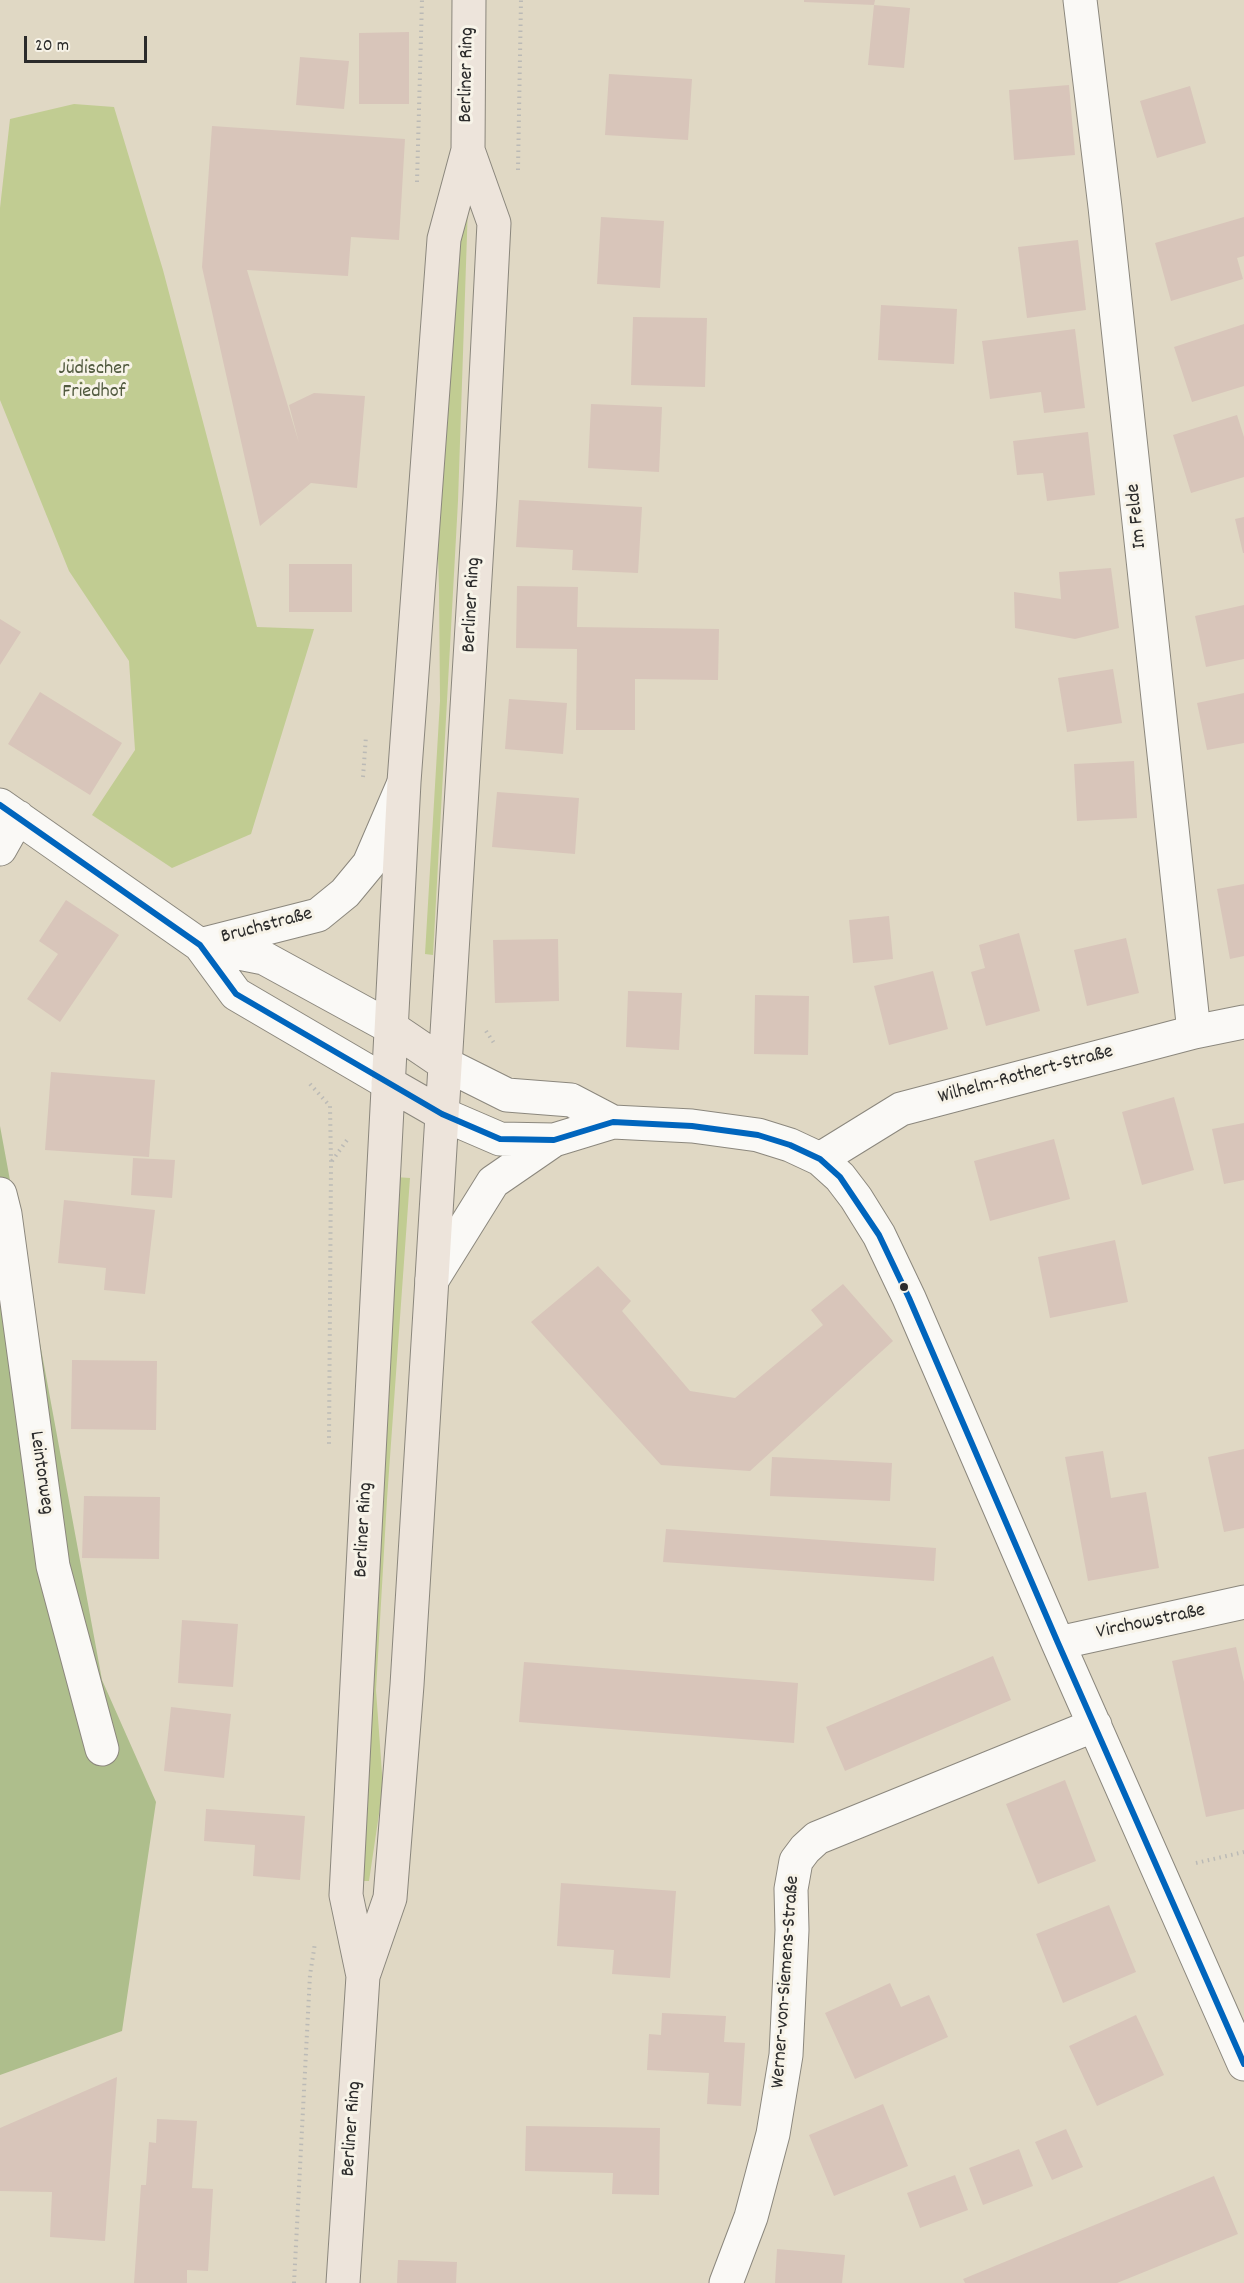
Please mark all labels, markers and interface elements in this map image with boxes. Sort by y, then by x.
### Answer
scale bar [27,24,150,62]
street label: Berliner Ring [455,27,481,123]
text: 20 m [35,34,69,59]
park label: Jüdischer Friedhof [59,358,129,405]
street label: Im Felde [1123,482,1153,550]
street label: Berliner Ring [459,557,487,653]
street label: Bruchstraße [219,903,315,951]
street label: Wilhelm-Rothert-Straße [936,1041,1116,1111]
unlabelled marker [898,1281,910,1293]
street label: Leintorweg [22,1430,58,1516]
street label: Berliner Ring [351,1482,379,1578]
street label: Virchowstraße [1094,1600,1208,1646]
street label: Werner-von-Siemens-Straße [768,1875,806,2089]
street label: Berliner Ring [338,2080,368,2178]

